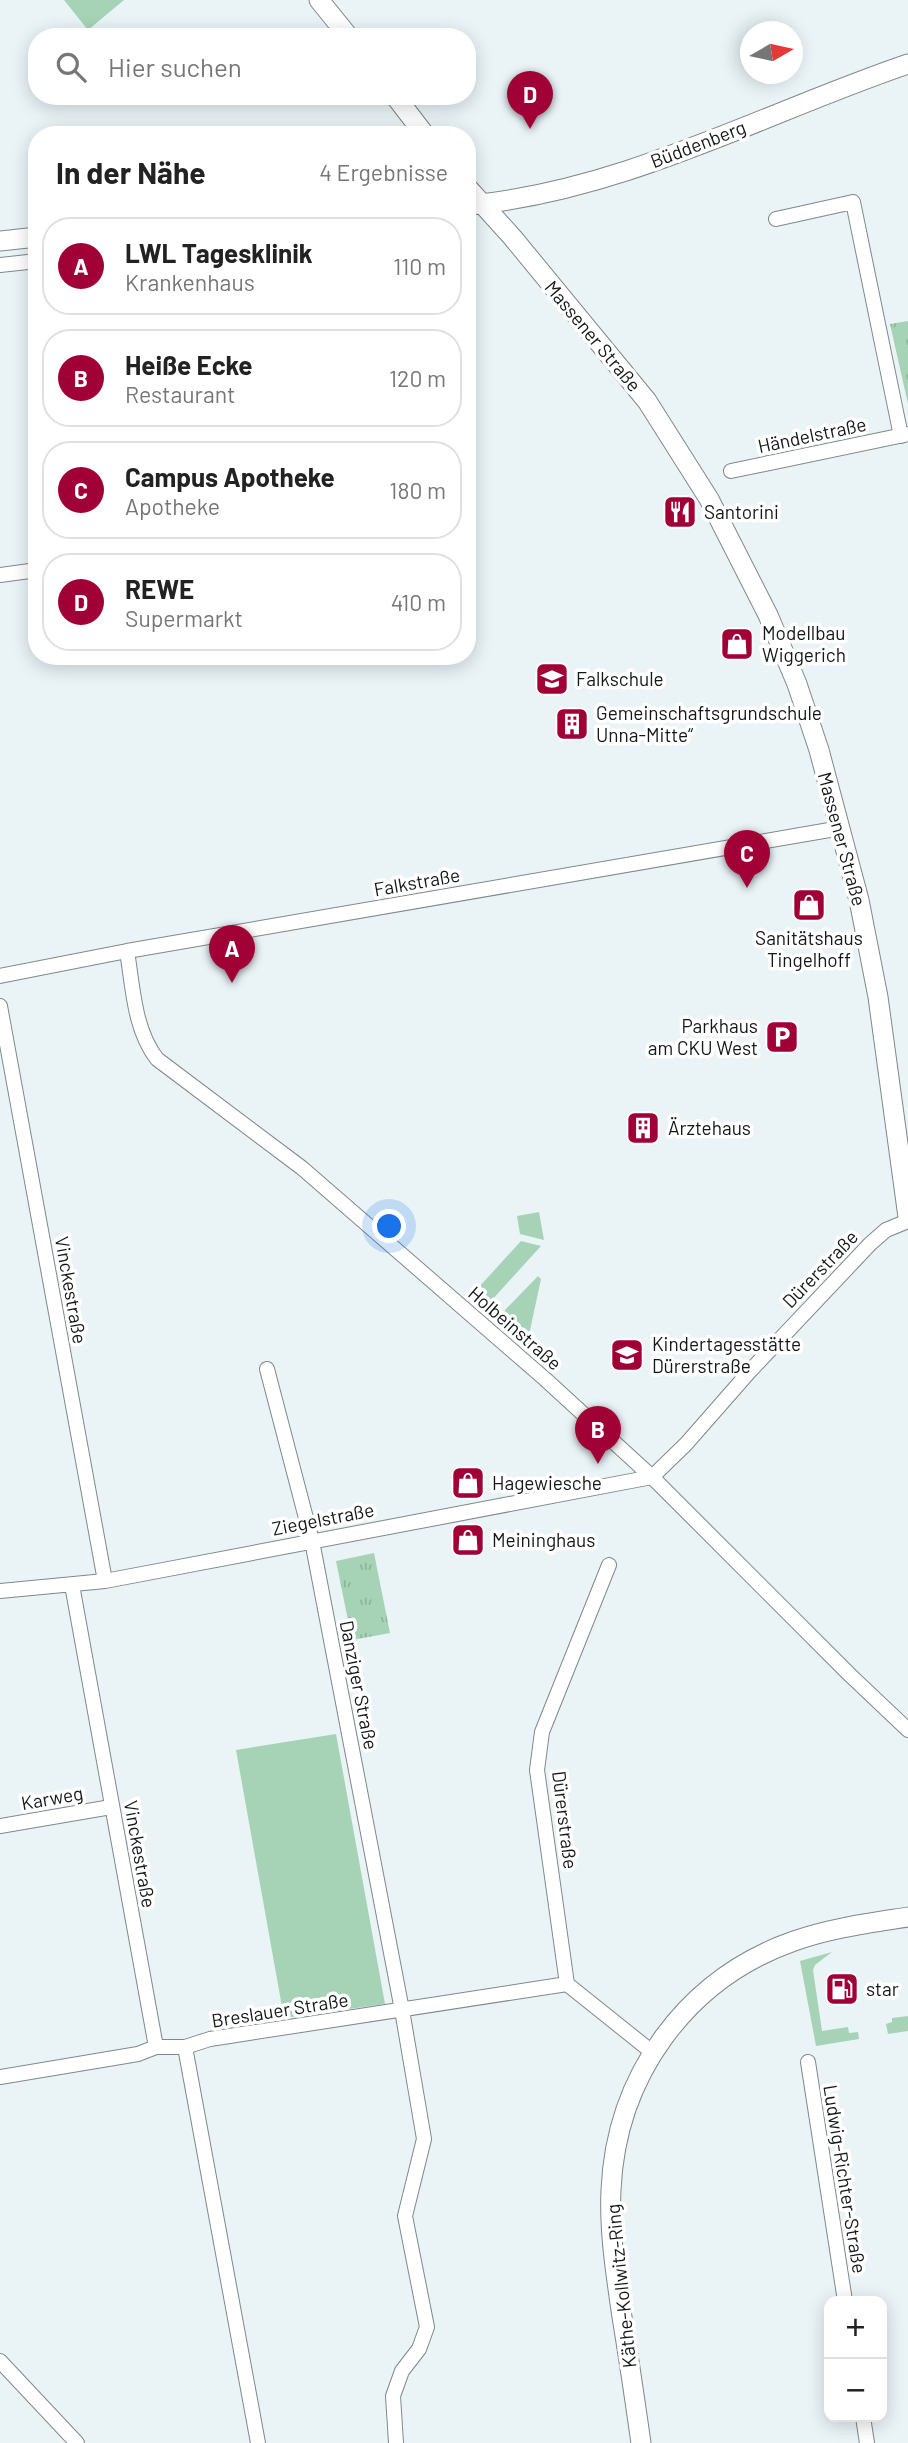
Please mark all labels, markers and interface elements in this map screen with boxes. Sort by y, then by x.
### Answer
north arrow [740,21,803,84]
search box [28,28,476,105]
icon: search [52,48,90,86]
text: Hier suchen [108,51,242,82]
pin: D [507,71,553,129]
street label: Büddenberg [647,115,749,172]
text: In der Nähe [56,154,206,190]
text: 4 Ergebnisse [319,158,448,186]
text: LWL Tagesklinik [125,237,313,268]
text: A [73,252,89,280]
text: 110 m [393,252,446,280]
text: Krankenhaus [125,268,255,296]
street label: Massener Straße [540,276,646,396]
text: Heiße Ecke [125,349,252,380]
text: B [74,364,88,392]
text: 120 m [389,364,446,392]
text: Restaurant [125,380,235,408]
street label: Händelstraße [755,412,868,457]
text: Campus Apotheke [125,461,335,492]
text: C [74,476,88,504]
text: 180 m [389,476,446,504]
text: Apotheke [125,492,220,520]
restaurant icon: Santorini [661,493,699,531]
place label: Santorini [704,500,779,523]
text: REWE [125,573,194,604]
text: D [74,588,88,616]
text: 410 m [391,588,446,616]
text: Supermarkt [125,604,243,632]
place label: Modellbau Wiggerich [762,621,846,666]
shop icon: Modellbau Wiggerich [718,625,756,663]
school or university icon: Falkschule [533,660,571,698]
place label: Falkschule [576,667,664,690]
place label: Gemeinschaftsgrundschule Unna-Mitte“ [596,701,822,746]
building icon: Gemeinschaftsgrundschule Unna-Mitte“ [553,705,591,743]
street label: Massener Straße [814,769,871,908]
pin: C [724,830,770,888]
street label: Falkstraße [372,863,462,900]
shop icon: Sanitätshaus Tingelhoff [790,886,828,924]
pin: A [209,925,255,983]
place label: Sanitätshaus Tingelhoff [755,926,863,971]
place label: Parkhaus am CKU West [648,1014,758,1059]
parking icon: Parkhaus am CKU West [763,1018,801,1056]
building icon: Ärztehaus [624,1109,662,1147]
place label: Ärztehaus [668,1116,751,1139]
your location [372,1209,406,1243]
street label: Dürerstraße [777,1225,862,1312]
street label: Vinckestraße [51,1234,92,1345]
street label: Holbeinstraße [464,1281,567,1374]
place label: Kindertagesstätte Dürerstraße [652,1332,801,1377]
school or university icon: Kindertagesstätte Dürerstraße [608,1336,646,1374]
pin: B [575,1406,621,1464]
shop icon: Hagewiesche [449,1464,487,1502]
place label: Hagewiesche [492,1471,602,1494]
street label: Ziegelstraße [270,1497,376,1540]
shop icon: Meininghaus [449,1521,487,1559]
place label: Meininghaus [492,1528,595,1551]
street label: Danziger Straße [336,1618,383,1751]
street label: Dürerstraße [548,1769,583,1870]
street label: Karweg [19,1781,85,1814]
street label: Vinckestraße [120,1798,161,1909]
fuel station icon: star [823,1970,861,2008]
place label: star [866,1977,899,2000]
street label: Breslauer Straße [210,1987,350,2032]
street label: Ludwig-Richter-Straße [819,2083,872,2275]
street label: Käthe-Kollwitz-Ring [600,2203,641,2369]
map controls [824,2296,887,2422]
button: + [824,2296,887,2359]
button: − [824,2359,887,2422]

